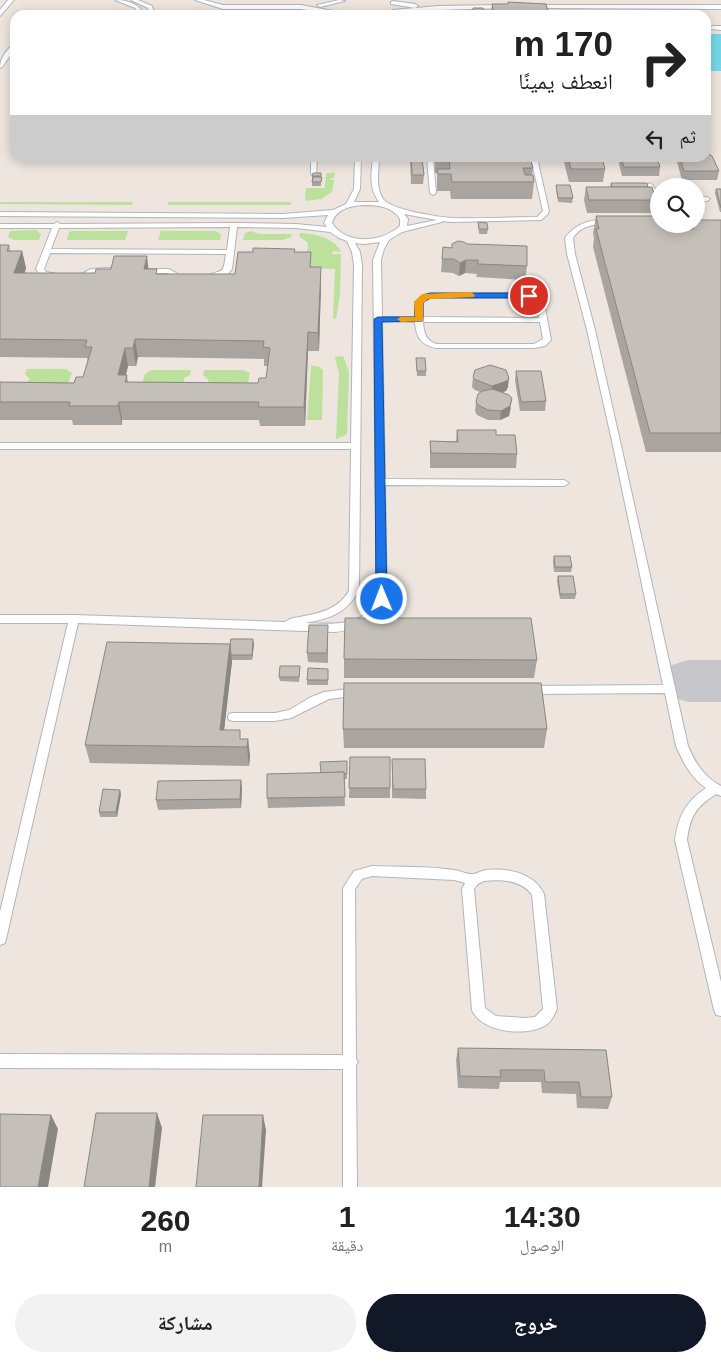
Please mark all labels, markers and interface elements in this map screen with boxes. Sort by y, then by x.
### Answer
text: 170 m [514,24,613,63]
icon: right [631,30,696,95]
text: انعطف يمينًا [518,69,613,94]
icon: left [641,125,669,153]
text: ثم [679,126,696,147]
map controls [650,178,705,233]
button: search [650,178,705,233]
pin [508,275,550,317]
icon: arrive [515,282,543,310]
position arrow [355,572,407,624]
text: 1 [339,1200,356,1233]
text: 14:30 [504,1200,581,1233]
text: 260 [140,1204,191,1237]
text: دقيقة [331,1237,363,1254]
text: الوصول [520,1237,564,1254]
text: m [159,1238,172,1255]
button: مشاركة [15,1294,356,1352]
button: خروج [366,1294,706,1352]

